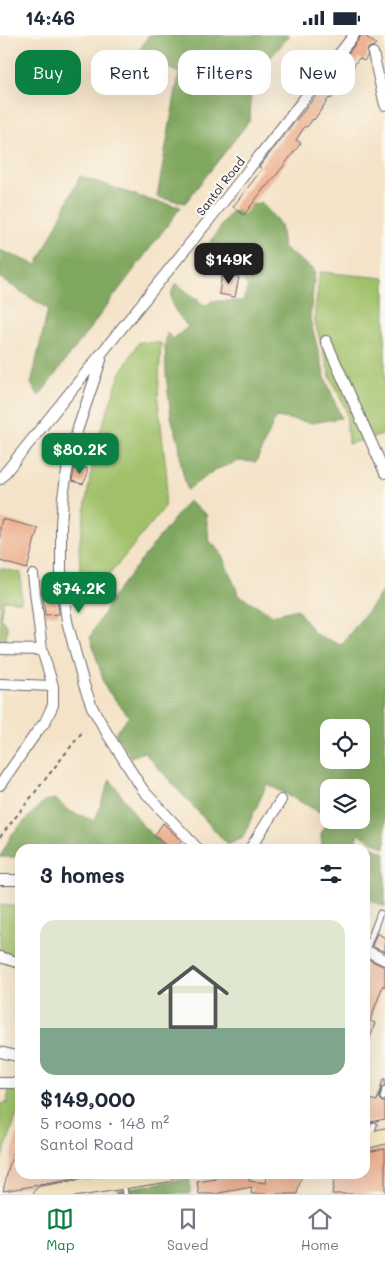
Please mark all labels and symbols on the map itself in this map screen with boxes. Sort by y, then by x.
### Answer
street label: Santol Road [192,153,248,219]
pin: $149K [194,243,264,285]
pin: $80.2K [39,433,121,475]
pin: $74.2K [38,571,120,614]

